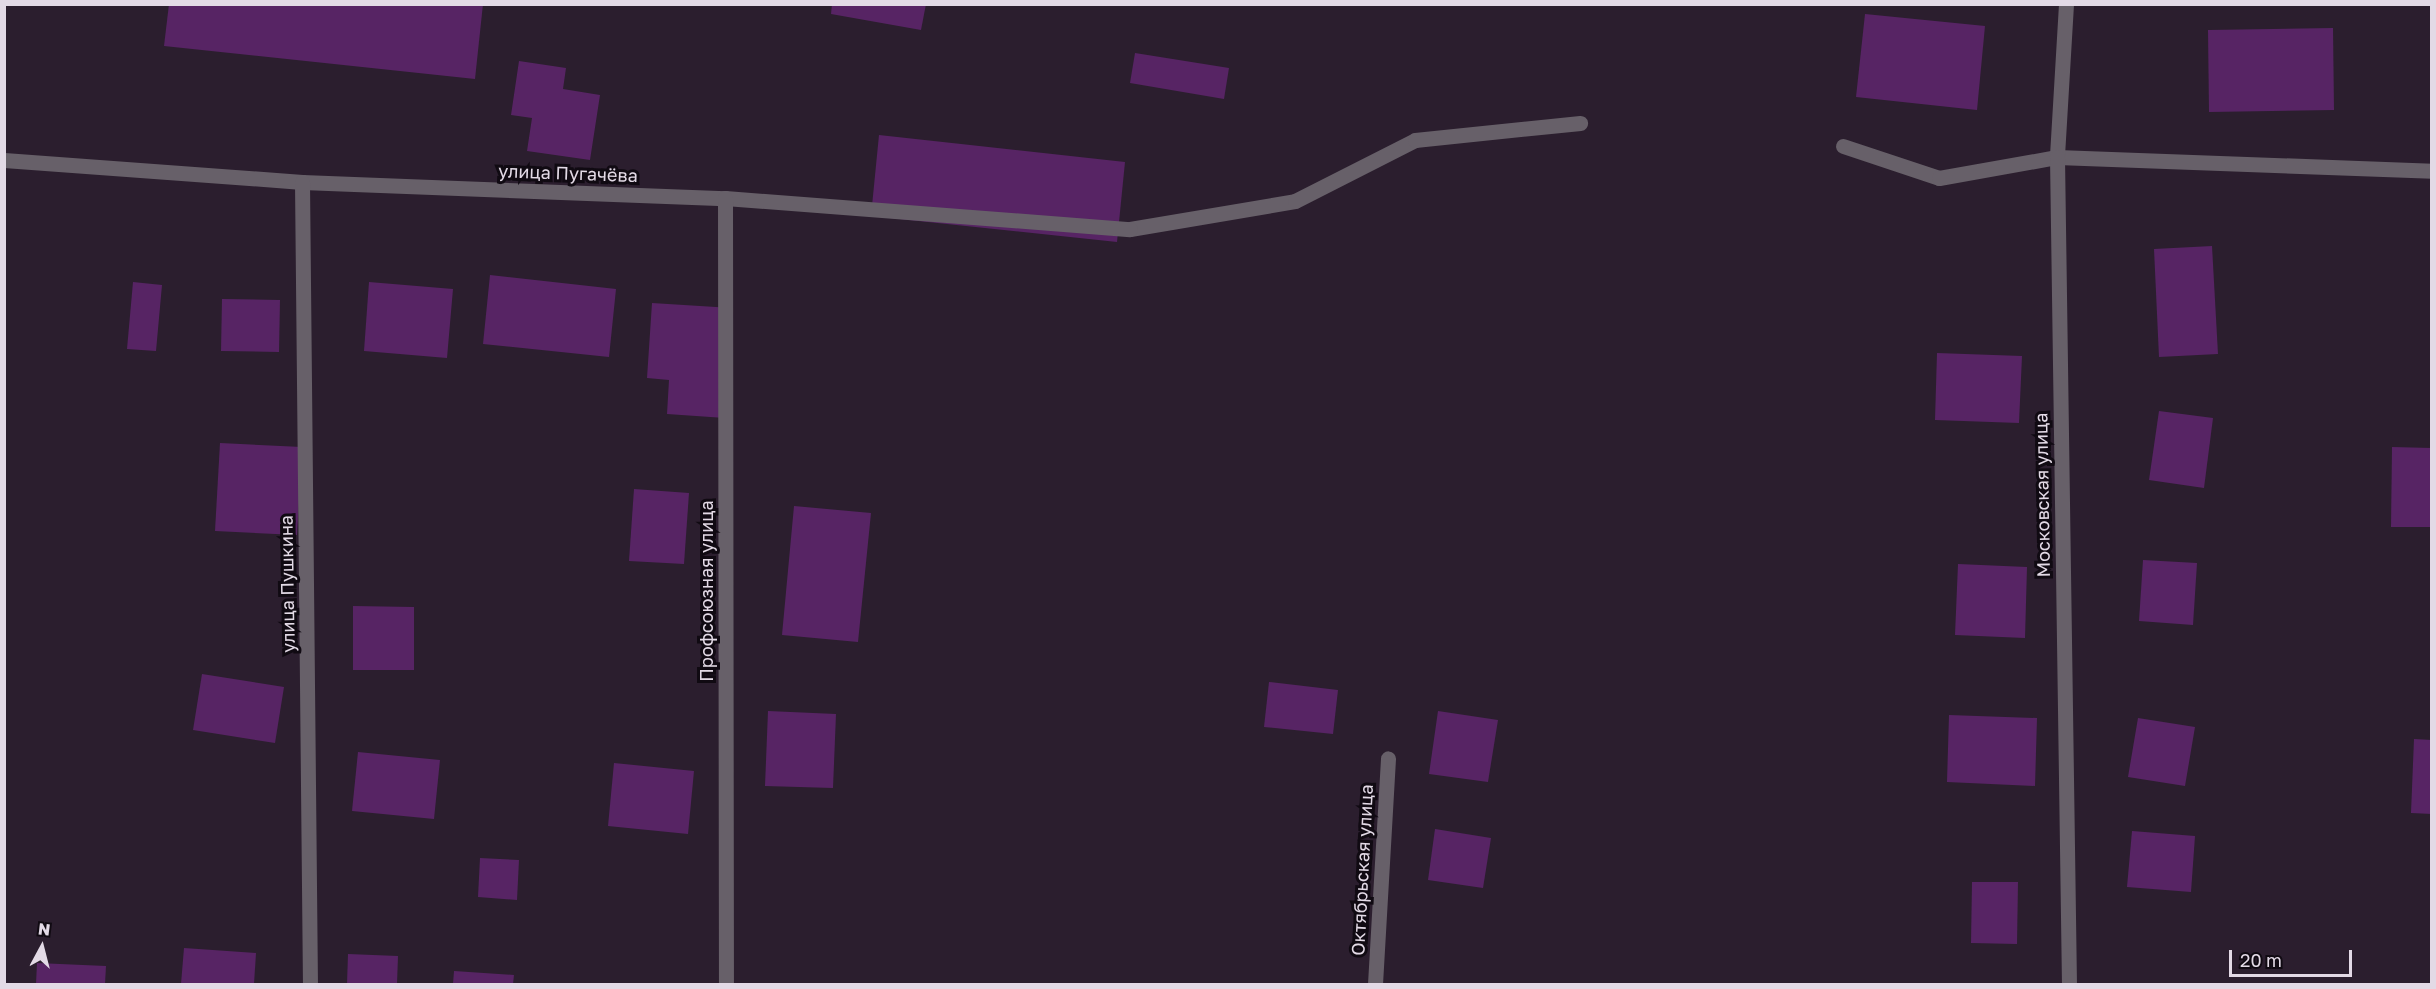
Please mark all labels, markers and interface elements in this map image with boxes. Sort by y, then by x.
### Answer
street label: улица Пугачёва [498,160,638,186]
street label: Московская улица [2030,412,2054,578]
street label: Профсоюзная улица [695,500,717,682]
street label: улица Пушкина [275,515,299,653]
street label: Октябрьская улица [1347,784,1377,956]
north arrow [12,917,72,977]
text: N [37,918,51,940]
scale bar [2232,938,2355,976]
text: 20 m [2240,949,2282,971]

